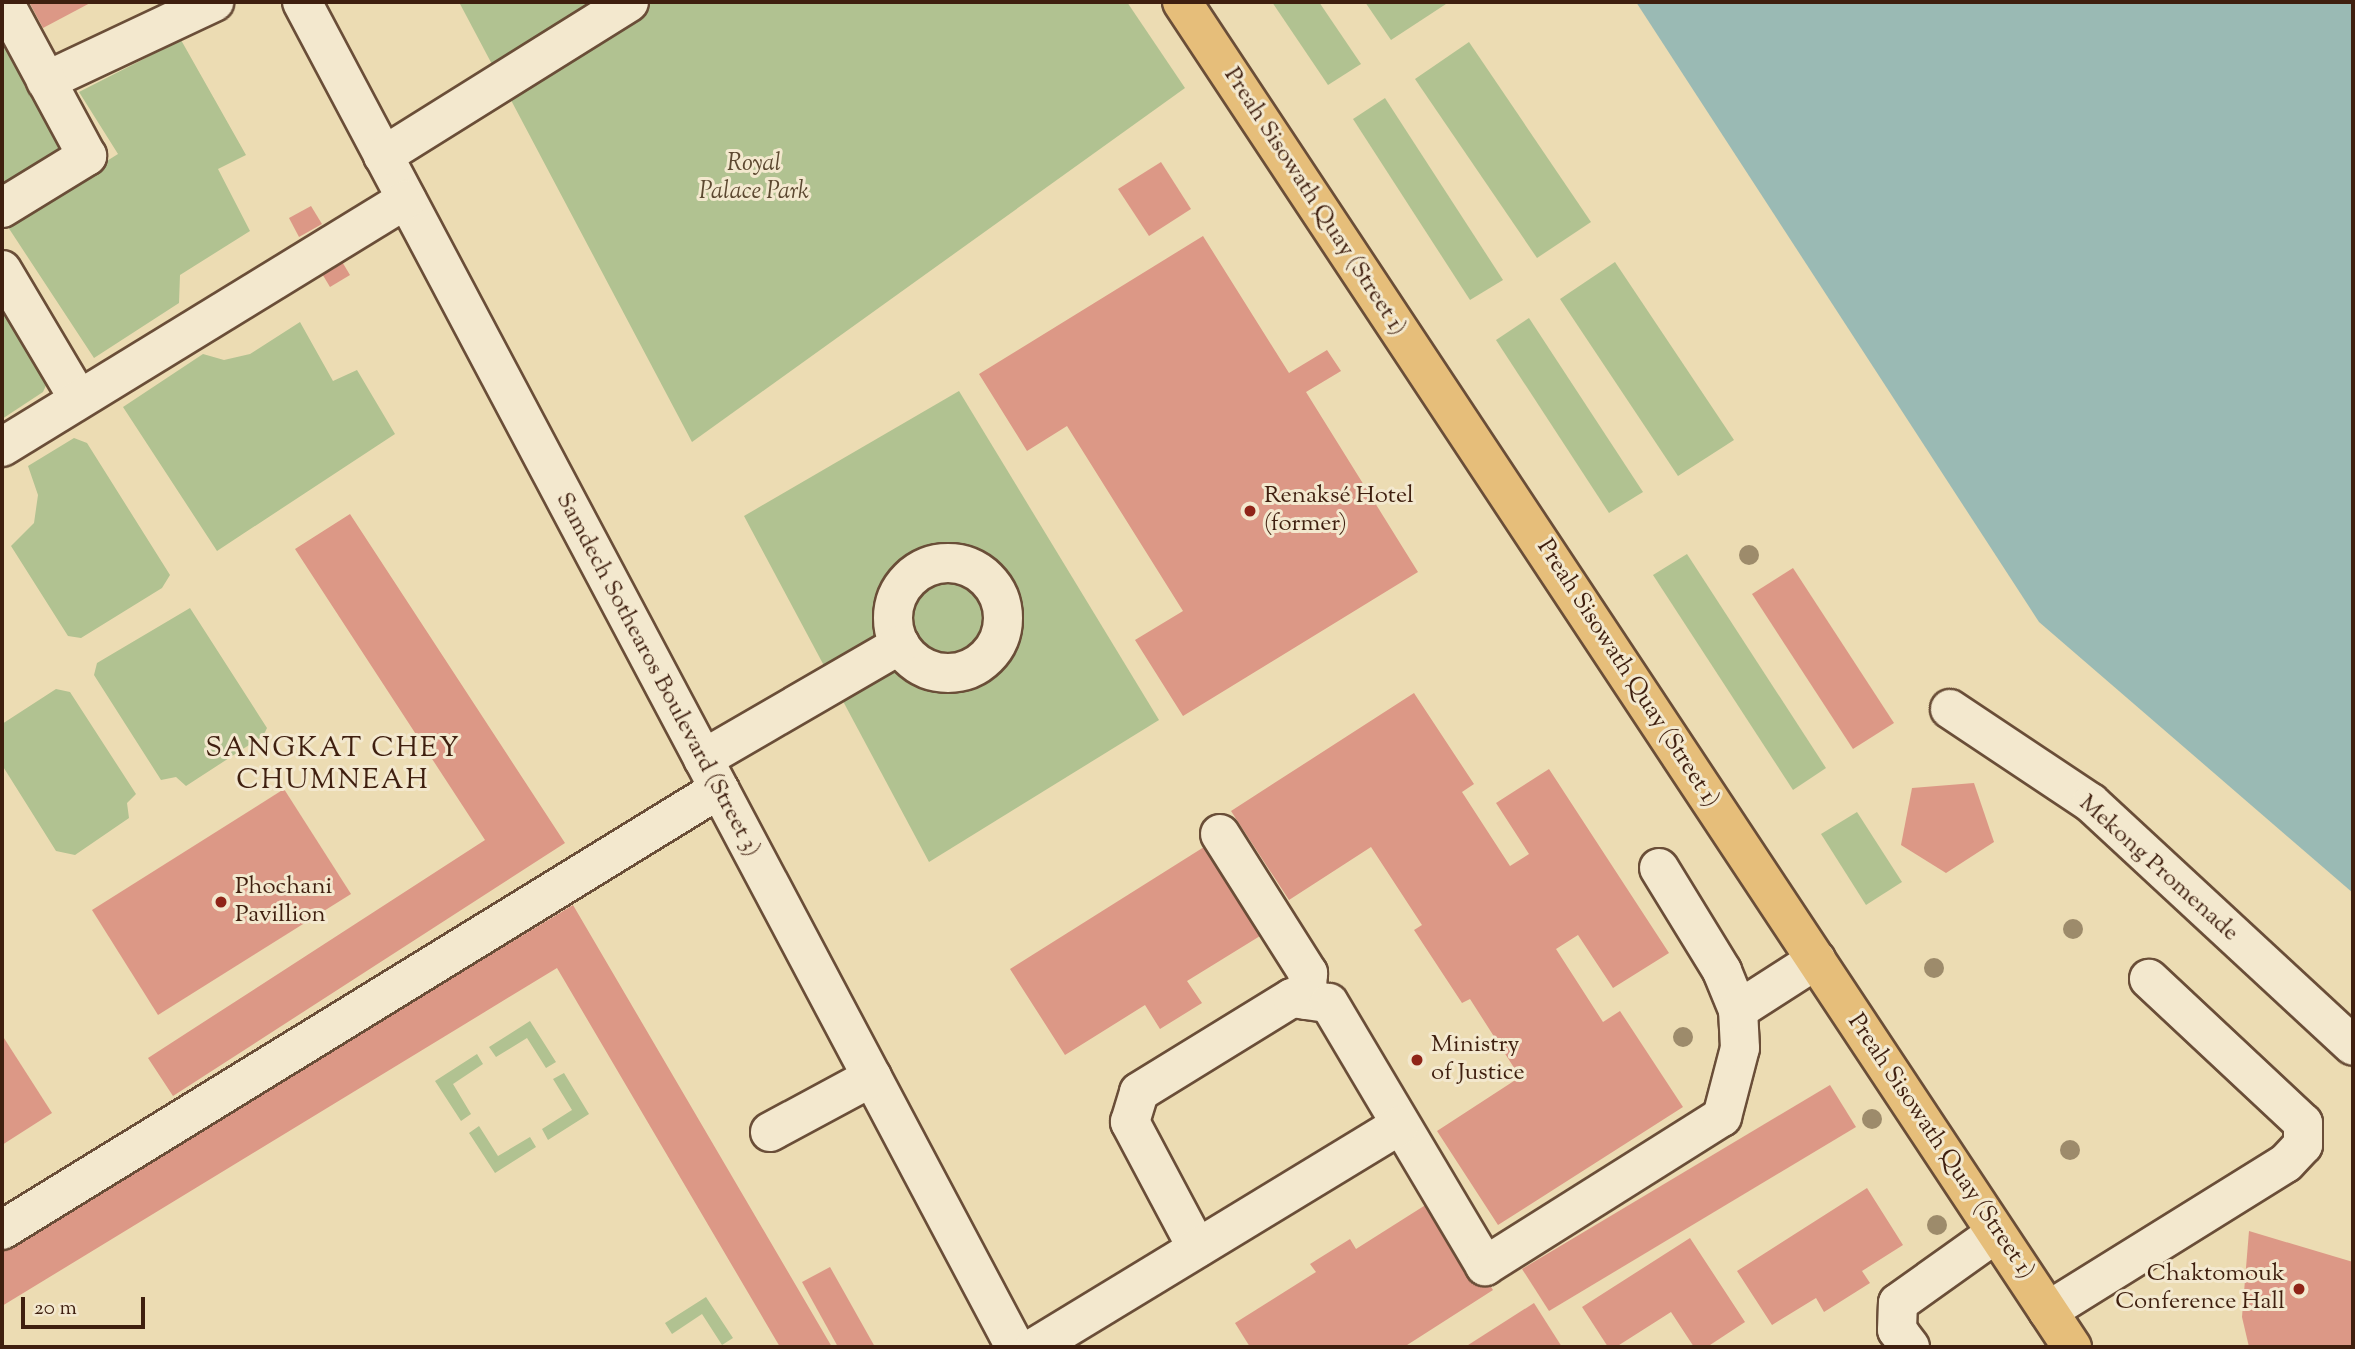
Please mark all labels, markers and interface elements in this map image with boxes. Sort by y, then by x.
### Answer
street label: Preah Sisowath Quay (Street 1) [1217,63,1411,341]
park label: Royal Palace Park [699,151,809,207]
place label: Renaksé Hotel (former) [1264,483,1414,539]
street label: Samdech Sothearos Boulevard (Street 3) [548,488,766,862]
marker: Renaksé Hotel (former) [1242,503,1258,519]
street label: Preah Sisowath Quay (Street 1) [1530,535,1724,813]
district label: SANGKAT CHEY CHUMNEAH [207,732,459,798]
street label: Mekong Promenade [2072,790,2244,948]
place label: Phochani Pavillion [235,874,332,930]
marker: Phochani Pavillion [213,894,229,910]
street label: Preah Sisowath Quay (Street 1) [1840,1009,2040,1285]
place label: Ministry of Justice [1431,1032,1525,1088]
marker: Ministry of Justice [1409,1052,1425,1068]
place label: Chaktomouk Conference Hall [2115,1261,2285,1317]
marker: Chaktomouk Conference Hall [2291,1281,2307,1297]
scale bar [24,1282,149,1326]
text: 20 m [34,1294,77,1324]

